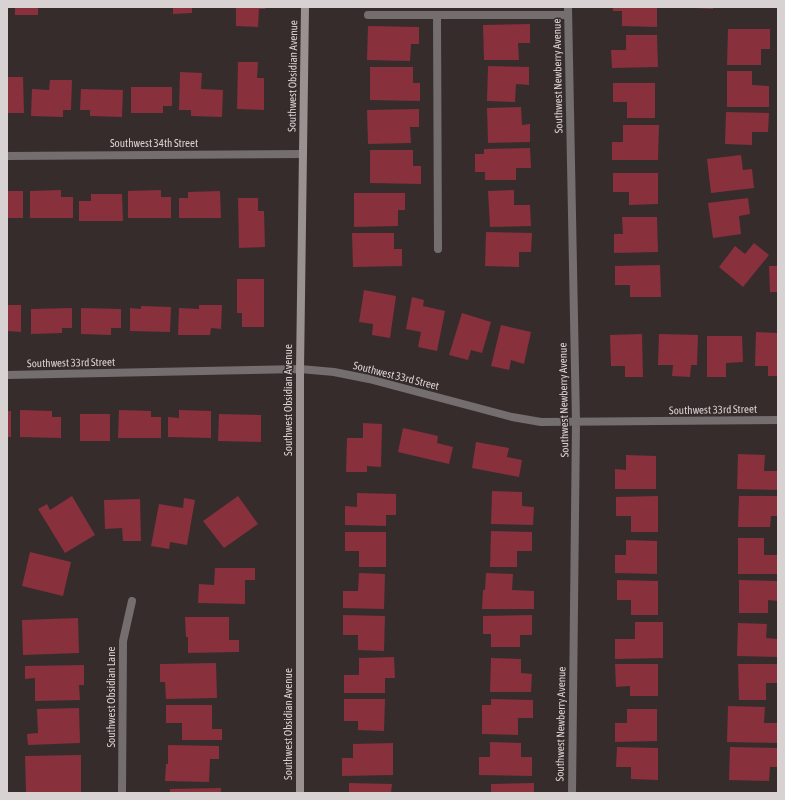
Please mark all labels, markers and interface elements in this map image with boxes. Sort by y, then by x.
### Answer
street label: Southwest Newberry Avenue [550,19,566,133]
street label: Southwest Obsidian Avenue [285,20,301,132]
street label: Southwest 34th Street [110,137,198,151]
street label: Southwest Newberry Avenue [556,343,572,457]
street label: Southwest Obsidian Avenue [282,344,296,456]
street label: Southwest 33rd Street [27,356,115,370]
street label: Southwest 33rd Street [352,359,440,393]
street label: Southwest 33rd Street [669,403,757,417]
street label: Southwest Obsidian Lane [105,646,119,748]
street label: Southwest Newberry Avenue [553,667,569,781]
street label: Southwest Obsidian Avenue [282,668,296,780]

